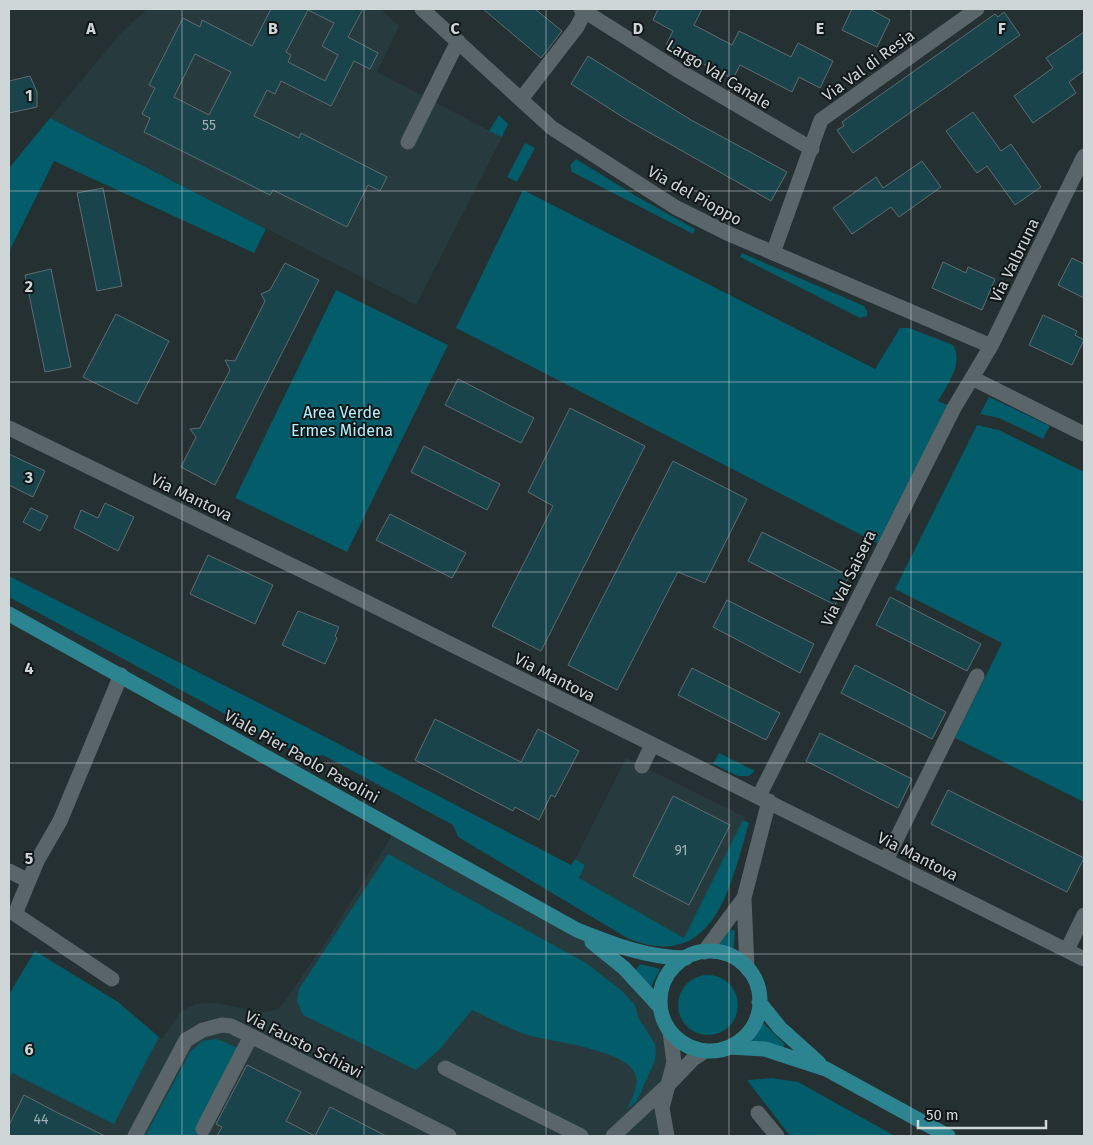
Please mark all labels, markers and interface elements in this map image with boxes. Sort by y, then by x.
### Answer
text: A [85,19,96,38]
text: B [268,19,278,38]
text: C [450,19,460,38]
text: D [633,19,643,38]
text: E [816,19,824,38]
text: F [998,19,1006,38]
street label: Via Val di Resia [819,26,918,105]
street label: Largo Val Canale [663,36,774,113]
text: 1 [25,86,33,105]
house number: 55 [202,117,216,134]
street label: Via del Pioppo [644,162,745,229]
street label: Via Valbruna [986,215,1043,305]
text: 2 [25,277,33,296]
park label: Area Verde Ermes Midena [291,403,393,440]
text: 3 [24,468,33,487]
street label: Via Mantova [148,470,236,525]
street label: Via Val Saisera [817,527,880,629]
street label: Via Mantova [511,649,598,706]
text: 4 [24,659,34,678]
street label: Viale Pier Paolo Pasolini [221,706,382,807]
street label: Via Mantova [874,828,961,885]
house number: 91 [674,842,688,859]
text: 5 [25,849,34,868]
street label: Via Fausto Schiavi [242,1007,366,1082]
text: 6 [24,1040,34,1059]
scale bar [918,1098,1046,1130]
text: 50 m [926,1106,959,1124]
house number: 44 [34,1111,49,1128]

